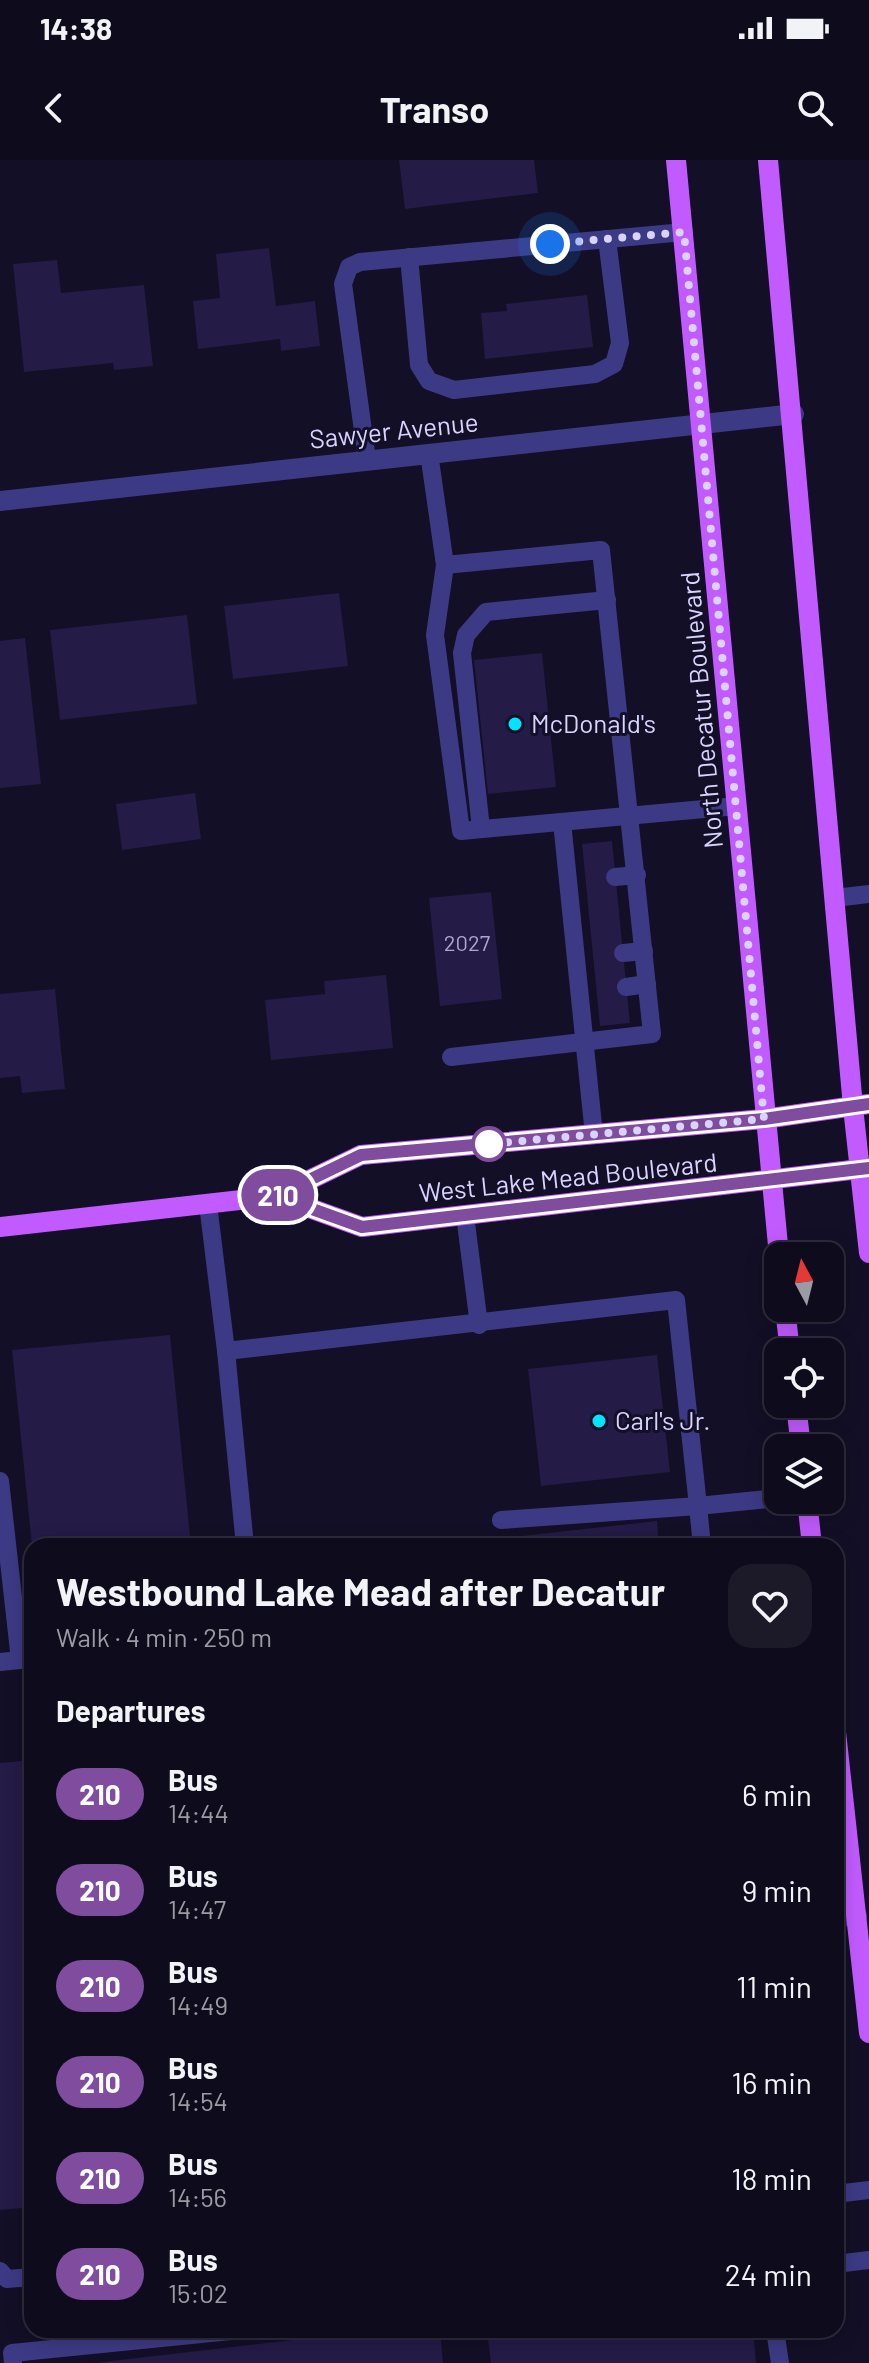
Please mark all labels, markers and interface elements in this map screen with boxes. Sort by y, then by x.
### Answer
text: 14:38 [40,10,112,46]
icon: back [32,86,76,130]
icon: search [793,86,837,130]
text: Transo [380,87,489,130]
your location [530,224,570,264]
street label: Sawyer Avenue [308,405,480,454]
street label: North Decatur Boulevard [673,570,728,850]
place label: McDonald's [531,707,656,738]
marker: McDonald's [506,715,524,733]
house number: 2027 [444,929,490,955]
unlabelled marker [472,1127,506,1161]
street label: West Lake Mead Boulevard [417,1145,719,1208]
line badge: 210 [232,1169,324,1221]
text: 210 [257,1178,299,1212]
north arrow [764,1242,844,1322]
map controls [764,1242,844,1514]
button: locate [764,1338,844,1418]
place label: Carl's Jr. [615,1404,711,1435]
marker: Carl's Jr. [590,1412,608,1430]
button: layers [764,1434,844,1514]
button: heart [728,1564,812,1648]
text: Westbound Lake Mead after Decatur [56,1568,665,1614]
text: Walk · 4 min · 250 m [56,1621,272,1652]
text: Departures [56,1692,206,1728]
text: Bus [168,1761,218,1797]
text: 6 min [742,1776,812,1812]
text: 210 [79,1777,121,1811]
text: 14:44 [168,1797,229,1828]
text: Bus [168,1857,218,1893]
text: 9 min [742,1872,812,1908]
text: 210 [79,1873,121,1907]
text: 14:47 [168,1893,226,1924]
text: Bus [168,1953,218,1989]
text: 11 min [736,1968,812,2004]
text: 210 [79,1969,121,2003]
text: 14:49 [168,1989,228,2020]
text: Bus [168,2049,218,2085]
text: 16 min [731,2064,812,2100]
text: 210 [79,2065,121,2099]
text: 14:54 [168,2085,228,2116]
text: Bus [168,2145,218,2181]
text: 18 min [731,2160,812,2196]
text: 210 [79,2161,121,2195]
text: 14:56 [168,2181,227,2212]
text: Bus [168,2241,218,2277]
text: 24 min [725,2256,812,2292]
text: 210 [79,2257,121,2291]
text: 15:02 [168,2277,228,2308]

